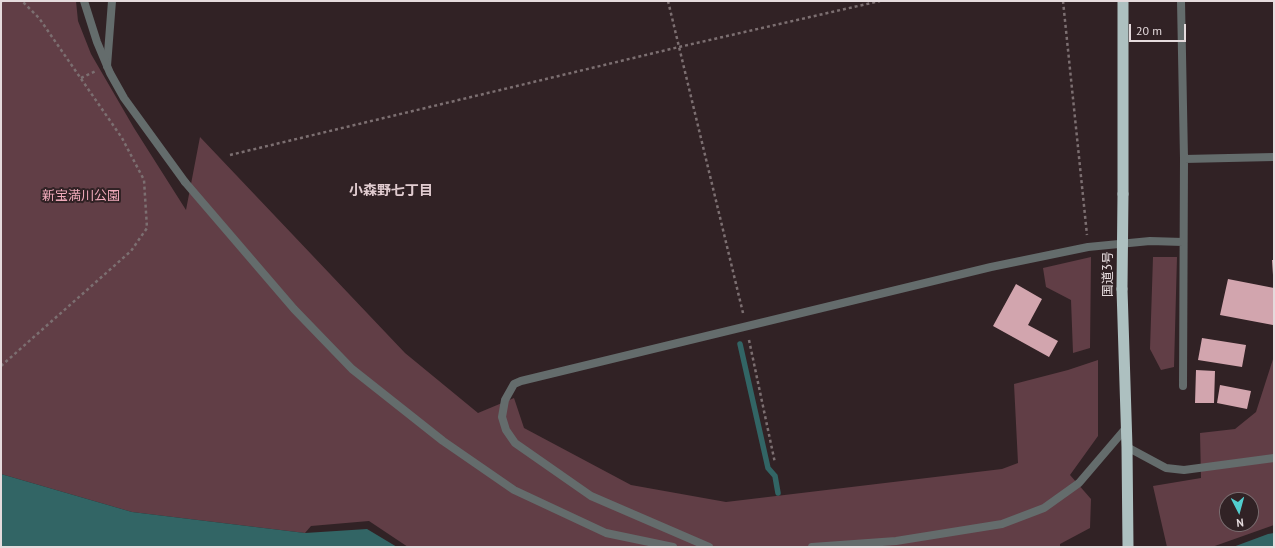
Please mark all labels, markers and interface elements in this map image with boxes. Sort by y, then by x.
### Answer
scale bar [1131,16,1188,42]
text: 20 m [1136,23,1162,38]
district label: 小森野七丁目 [349,183,433,199]
park label: 新宝満川公園 [42,188,120,204]
street label: 国道3号 [1100,251,1116,297]
north arrow [1219,492,1259,532]
text: N [1236,516,1244,530]

